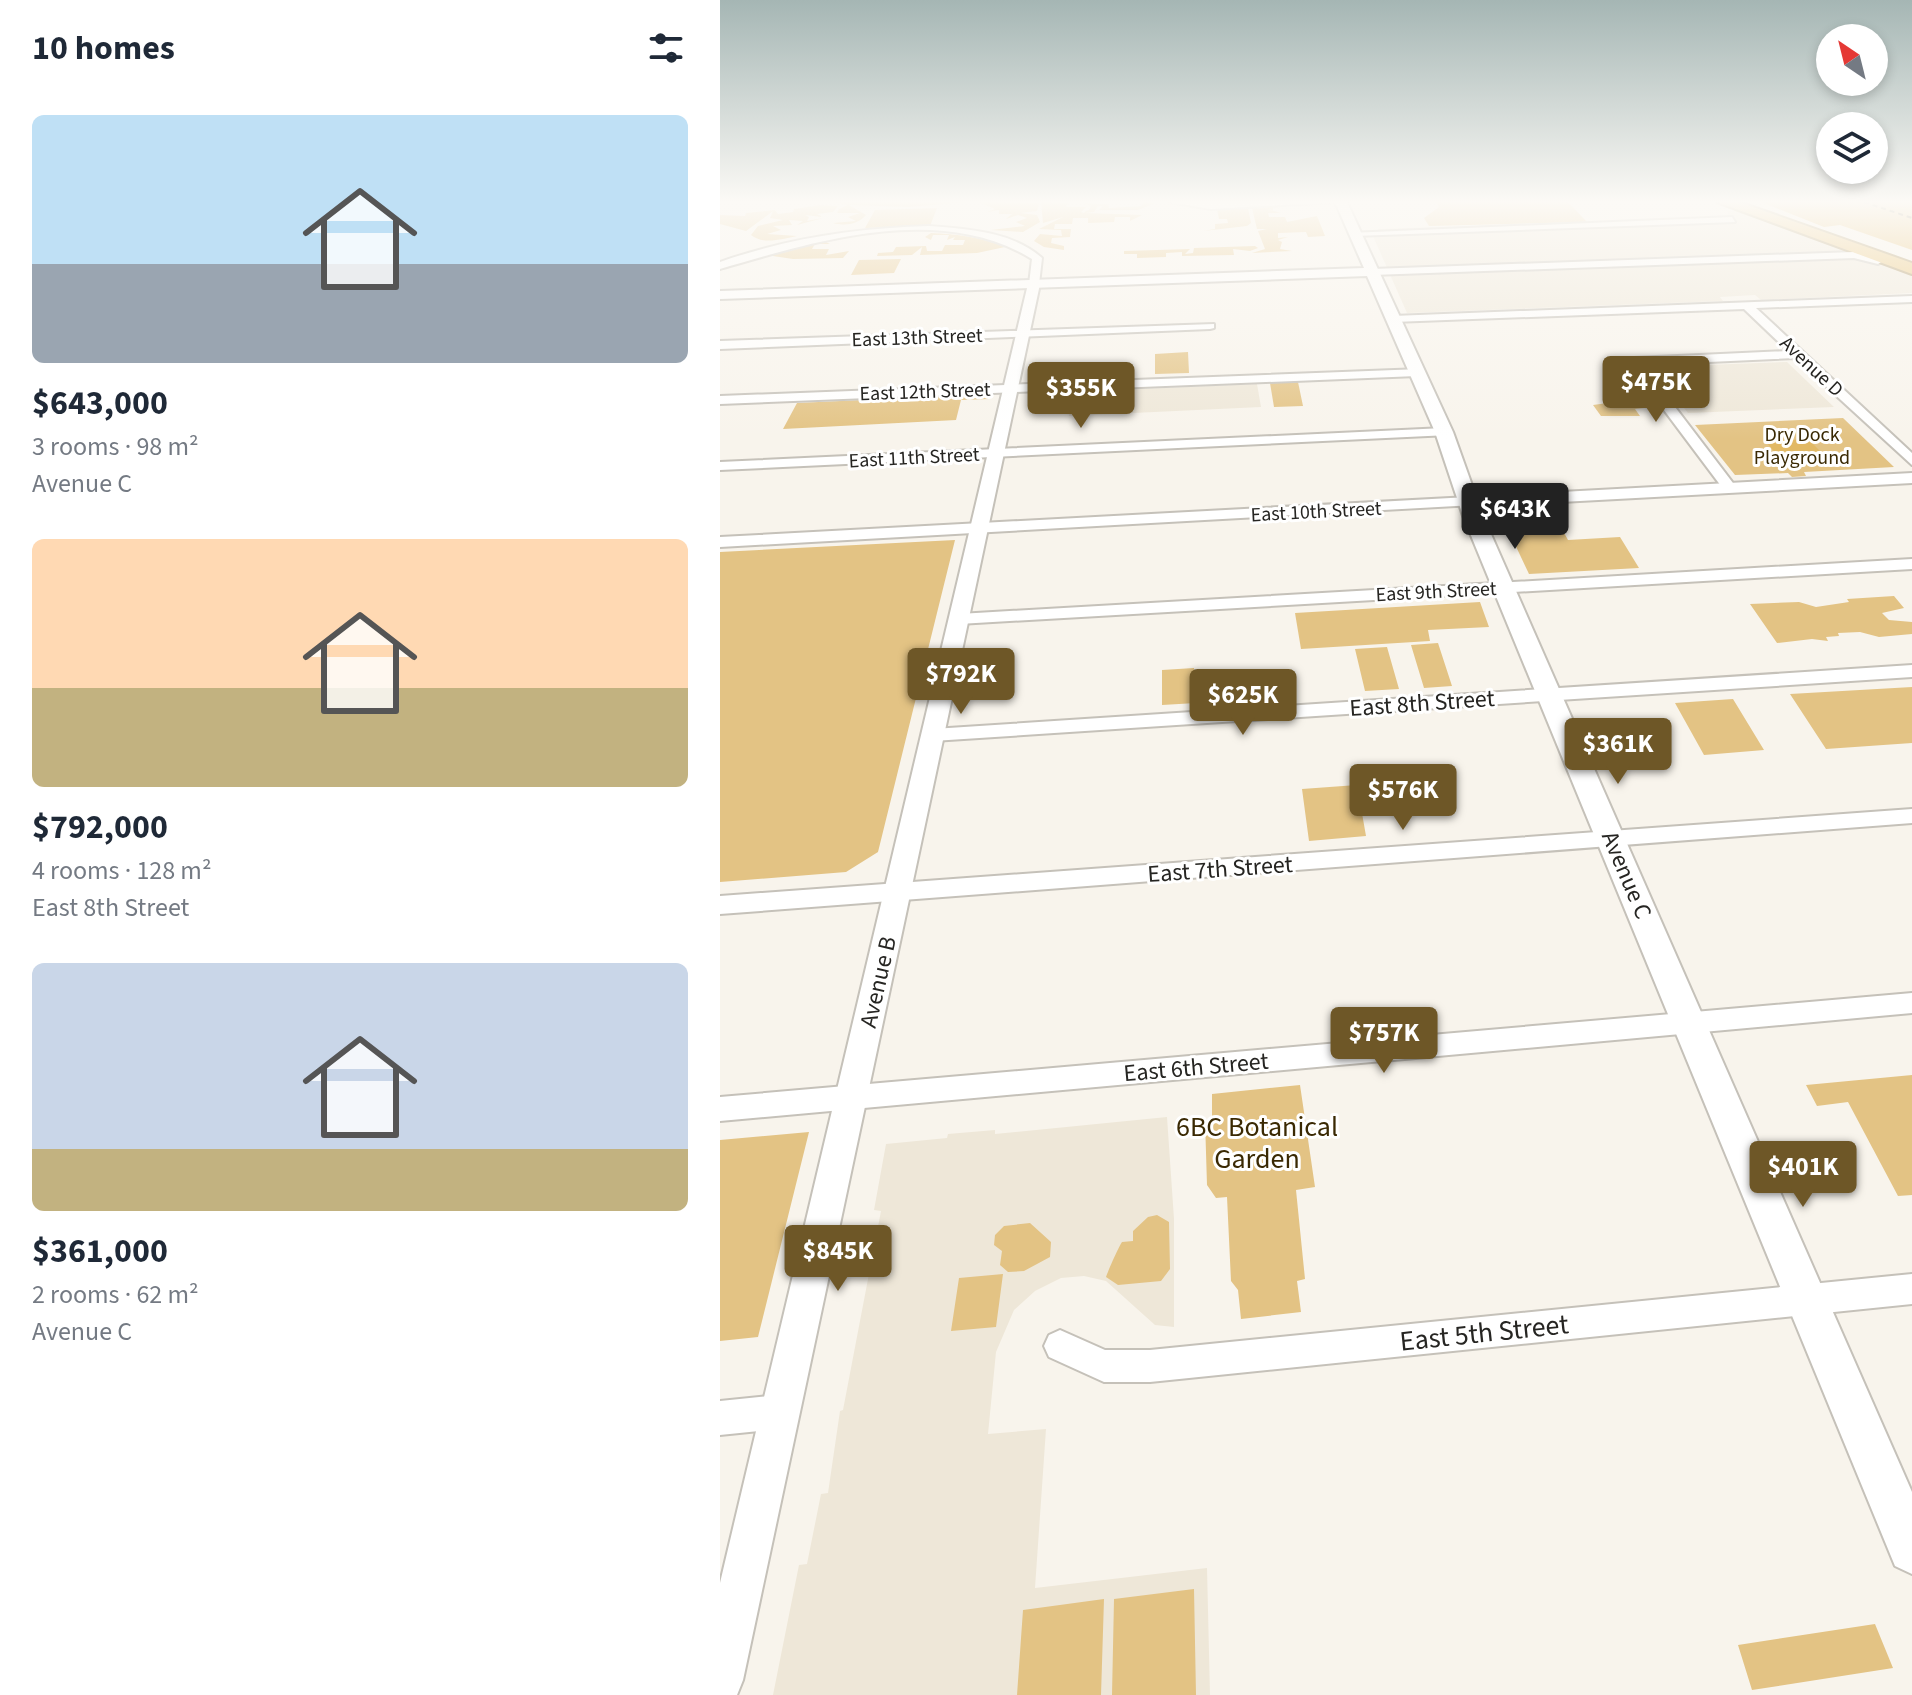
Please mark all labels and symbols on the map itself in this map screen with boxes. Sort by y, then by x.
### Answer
north arrow [1816,24,1888,96]
street label: East 13th Street [851,322,983,354]
street label: Avenue D [1773,330,1849,404]
pin: $475K [1600,356,1712,424]
pin: $355K [1025,362,1137,430]
street label: East 12th Street [859,376,991,408]
park label: Dry Dock Playground [1754,421,1850,472]
street label: East 11th Street [848,441,980,475]
pin: $643K [1459,483,1571,551]
street label: East 10th Street [1250,495,1382,529]
street label: East 9th Street [1375,575,1497,609]
pin: $792K [905,648,1017,716]
pin: $625K [1187,669,1299,737]
street label: East 8th Street [1348,681,1496,726]
pin: $361K [1562,718,1674,786]
pin: $576K [1347,764,1459,832]
street label: Avenue C [1592,826,1661,925]
street label: East 7th Street [1146,847,1294,892]
street label: Avenue B [851,933,906,1031]
pin: $757K [1328,1007,1440,1075]
street label: East 6th Street [1122,1044,1270,1091]
park label: 6BC Botanical Garden [1176,1107,1338,1179]
pin: $401K [1747,1141,1859,1209]
pin: $845K [782,1225,894,1293]
street label: East 5th Street [1398,1304,1571,1362]

